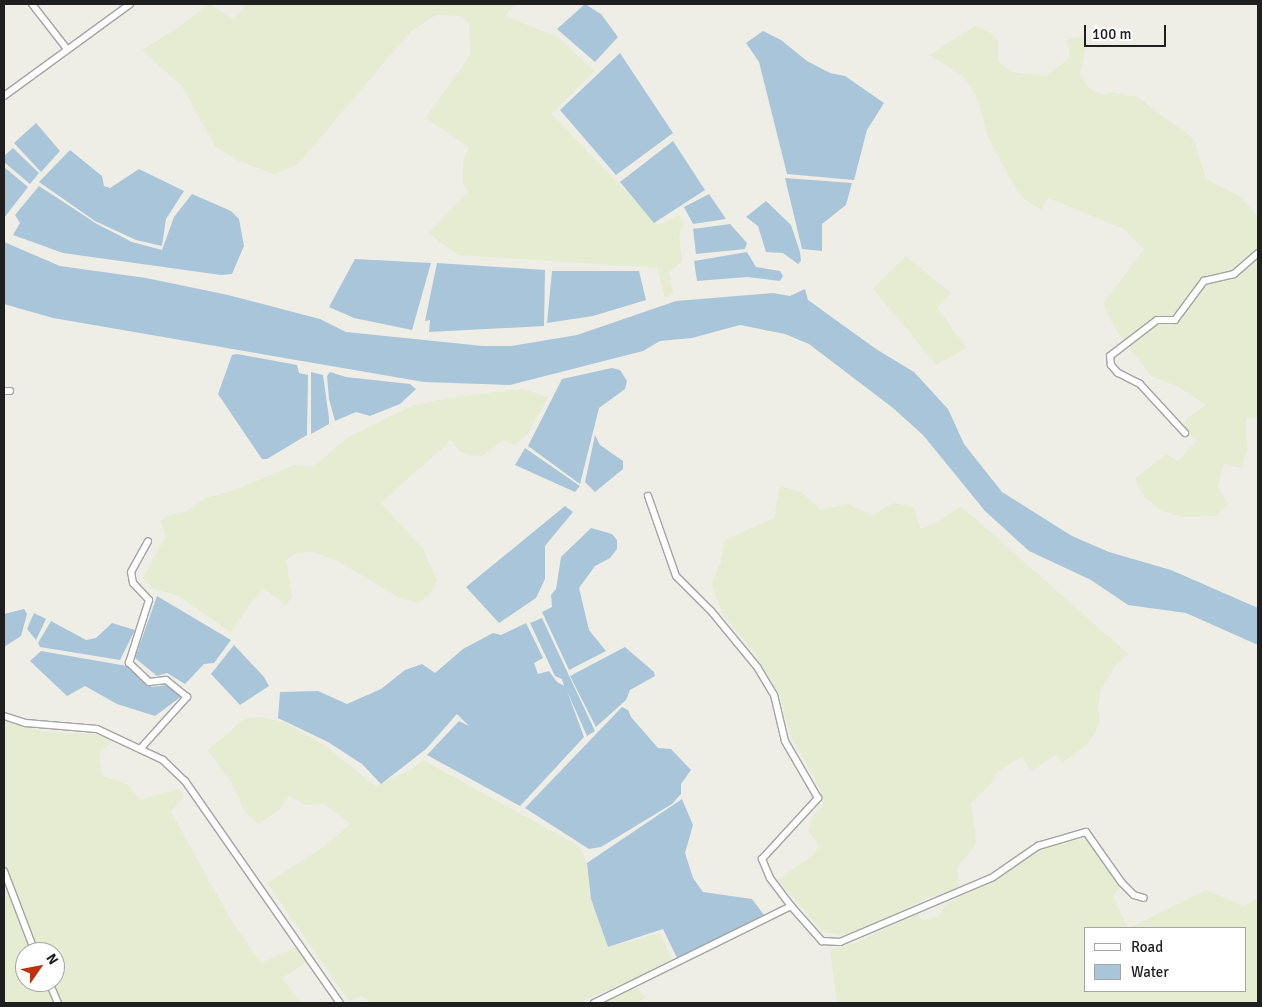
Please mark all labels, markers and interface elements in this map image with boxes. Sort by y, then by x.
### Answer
scale bar [1087,15,1170,47]
text: 100 m [1092,25,1132,43]
legend [1084,927,1247,992]
text: Road [1131,938,1163,956]
north arrow [15,942,65,992]
text: N [42,950,62,968]
text: Water [1131,963,1169,981]

